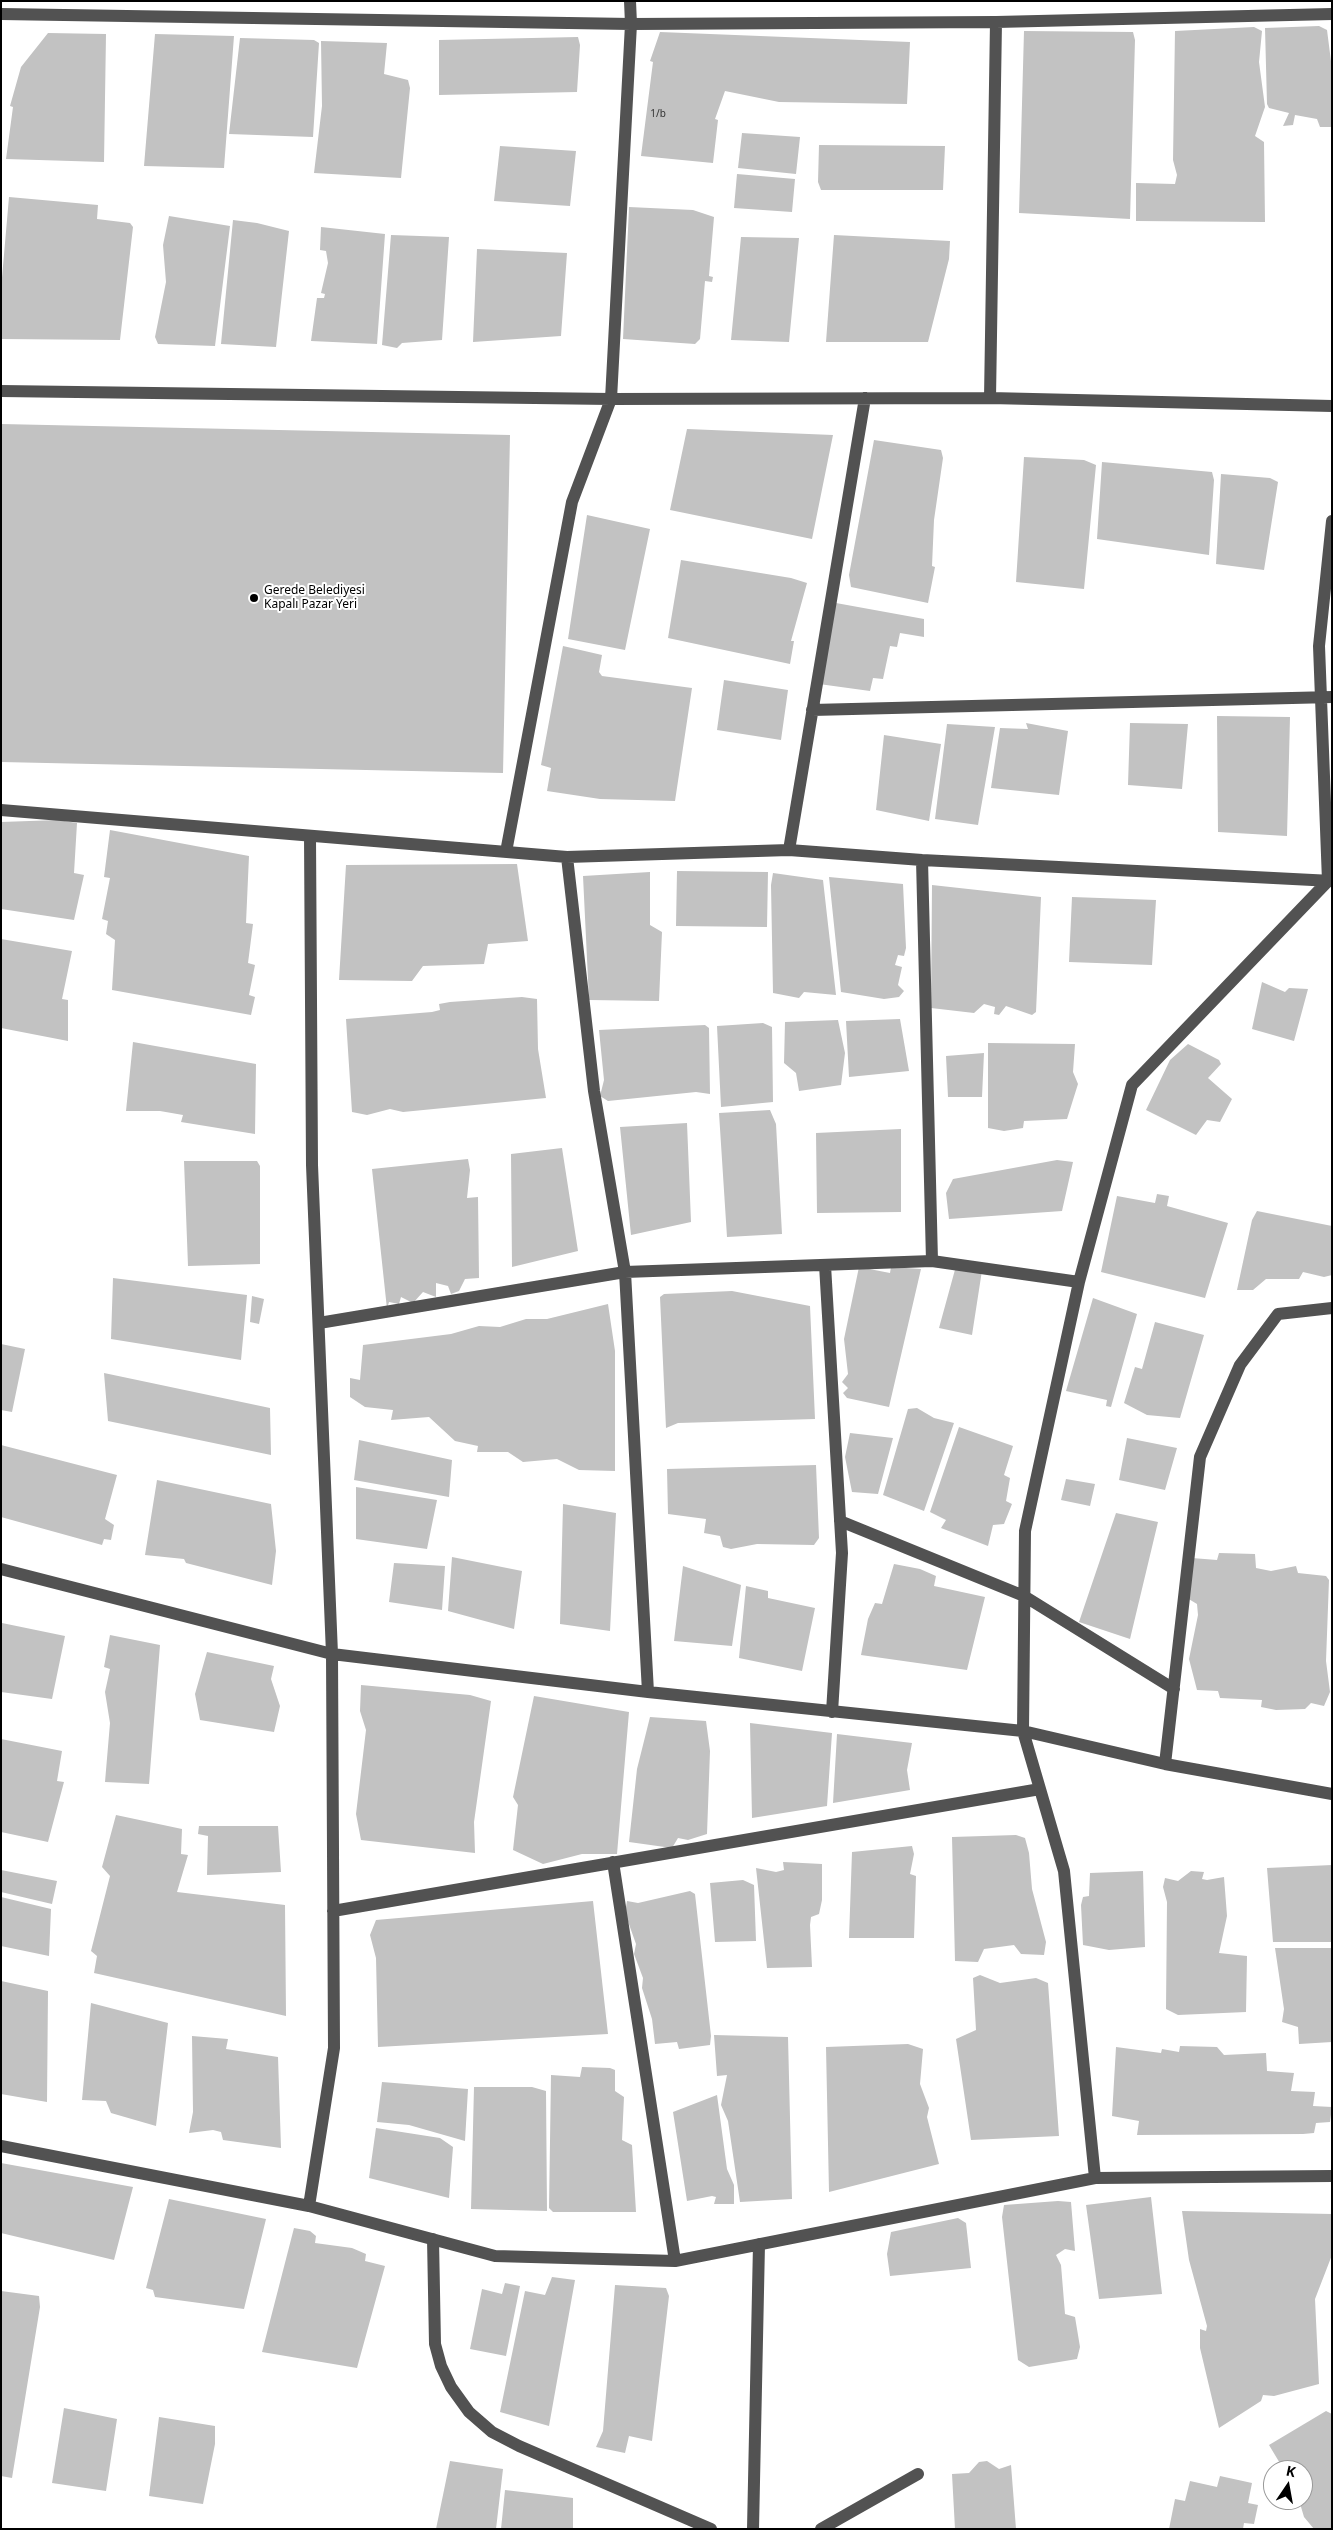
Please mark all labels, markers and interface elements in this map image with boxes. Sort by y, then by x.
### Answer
house number: 1/b [650,108,666,120]
place label: Gerede Belediyesi Kapalı Pazar Yeri [264,584,365,612]
marker: Gerede Belediyesi Kapalı Pazar Yeri [248,592,260,604]
north arrow [1263,2460,1313,2510]
text: K [1284,2461,1298,2481]

